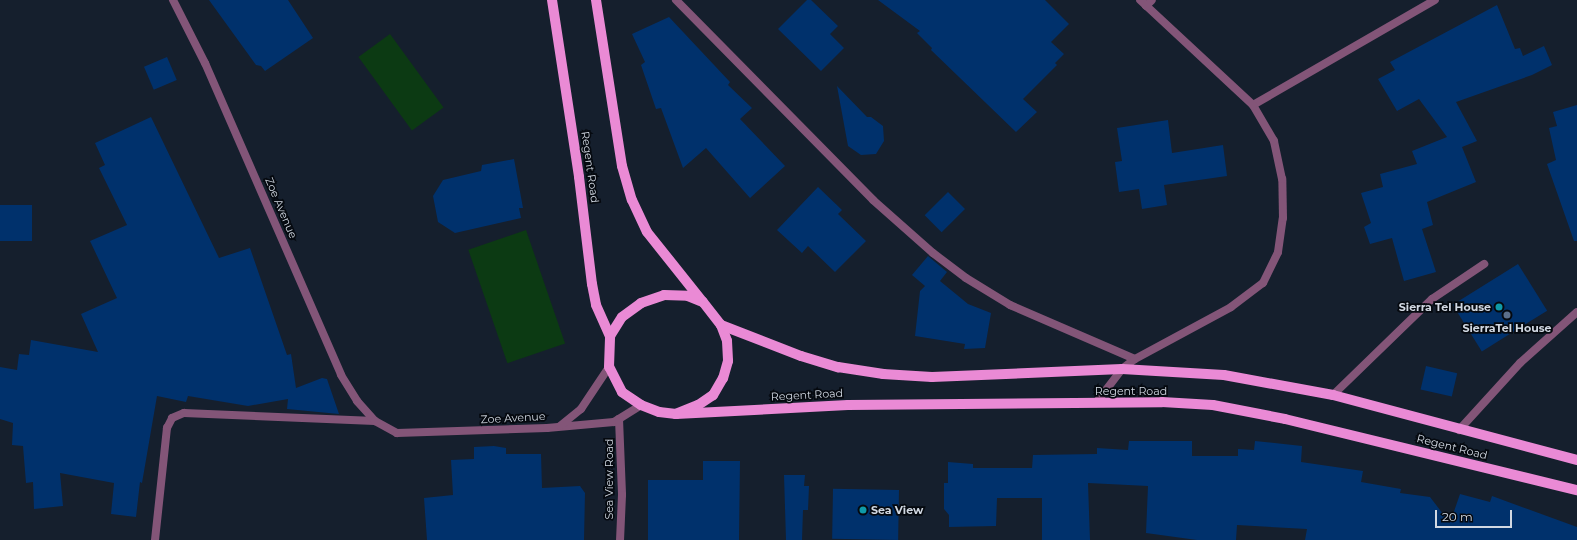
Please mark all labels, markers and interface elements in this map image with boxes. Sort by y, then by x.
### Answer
street label: Regent Road [578,130,602,204]
street label: Zoe Avenue [262,176,300,240]
place label: Sierra Tel House [1399,300,1491,314]
marker: Sierra Tel House [1494,302,1504,312]
marker: SierraTel House [1502,310,1512,320]
place label: SierraTel House [1462,321,1552,335]
street label: Regent Road [1095,384,1167,398]
street label: Regent Road [771,387,843,403]
street label: Zoe Avenue [480,410,546,426]
street label: Regent Road [1415,432,1489,462]
street label: Sea View Road [602,439,616,519]
scale bar [1437,502,1514,528]
place label: Sea View [871,503,923,517]
marker: Sea View [858,505,868,515]
text: 20 m [1442,509,1473,524]

